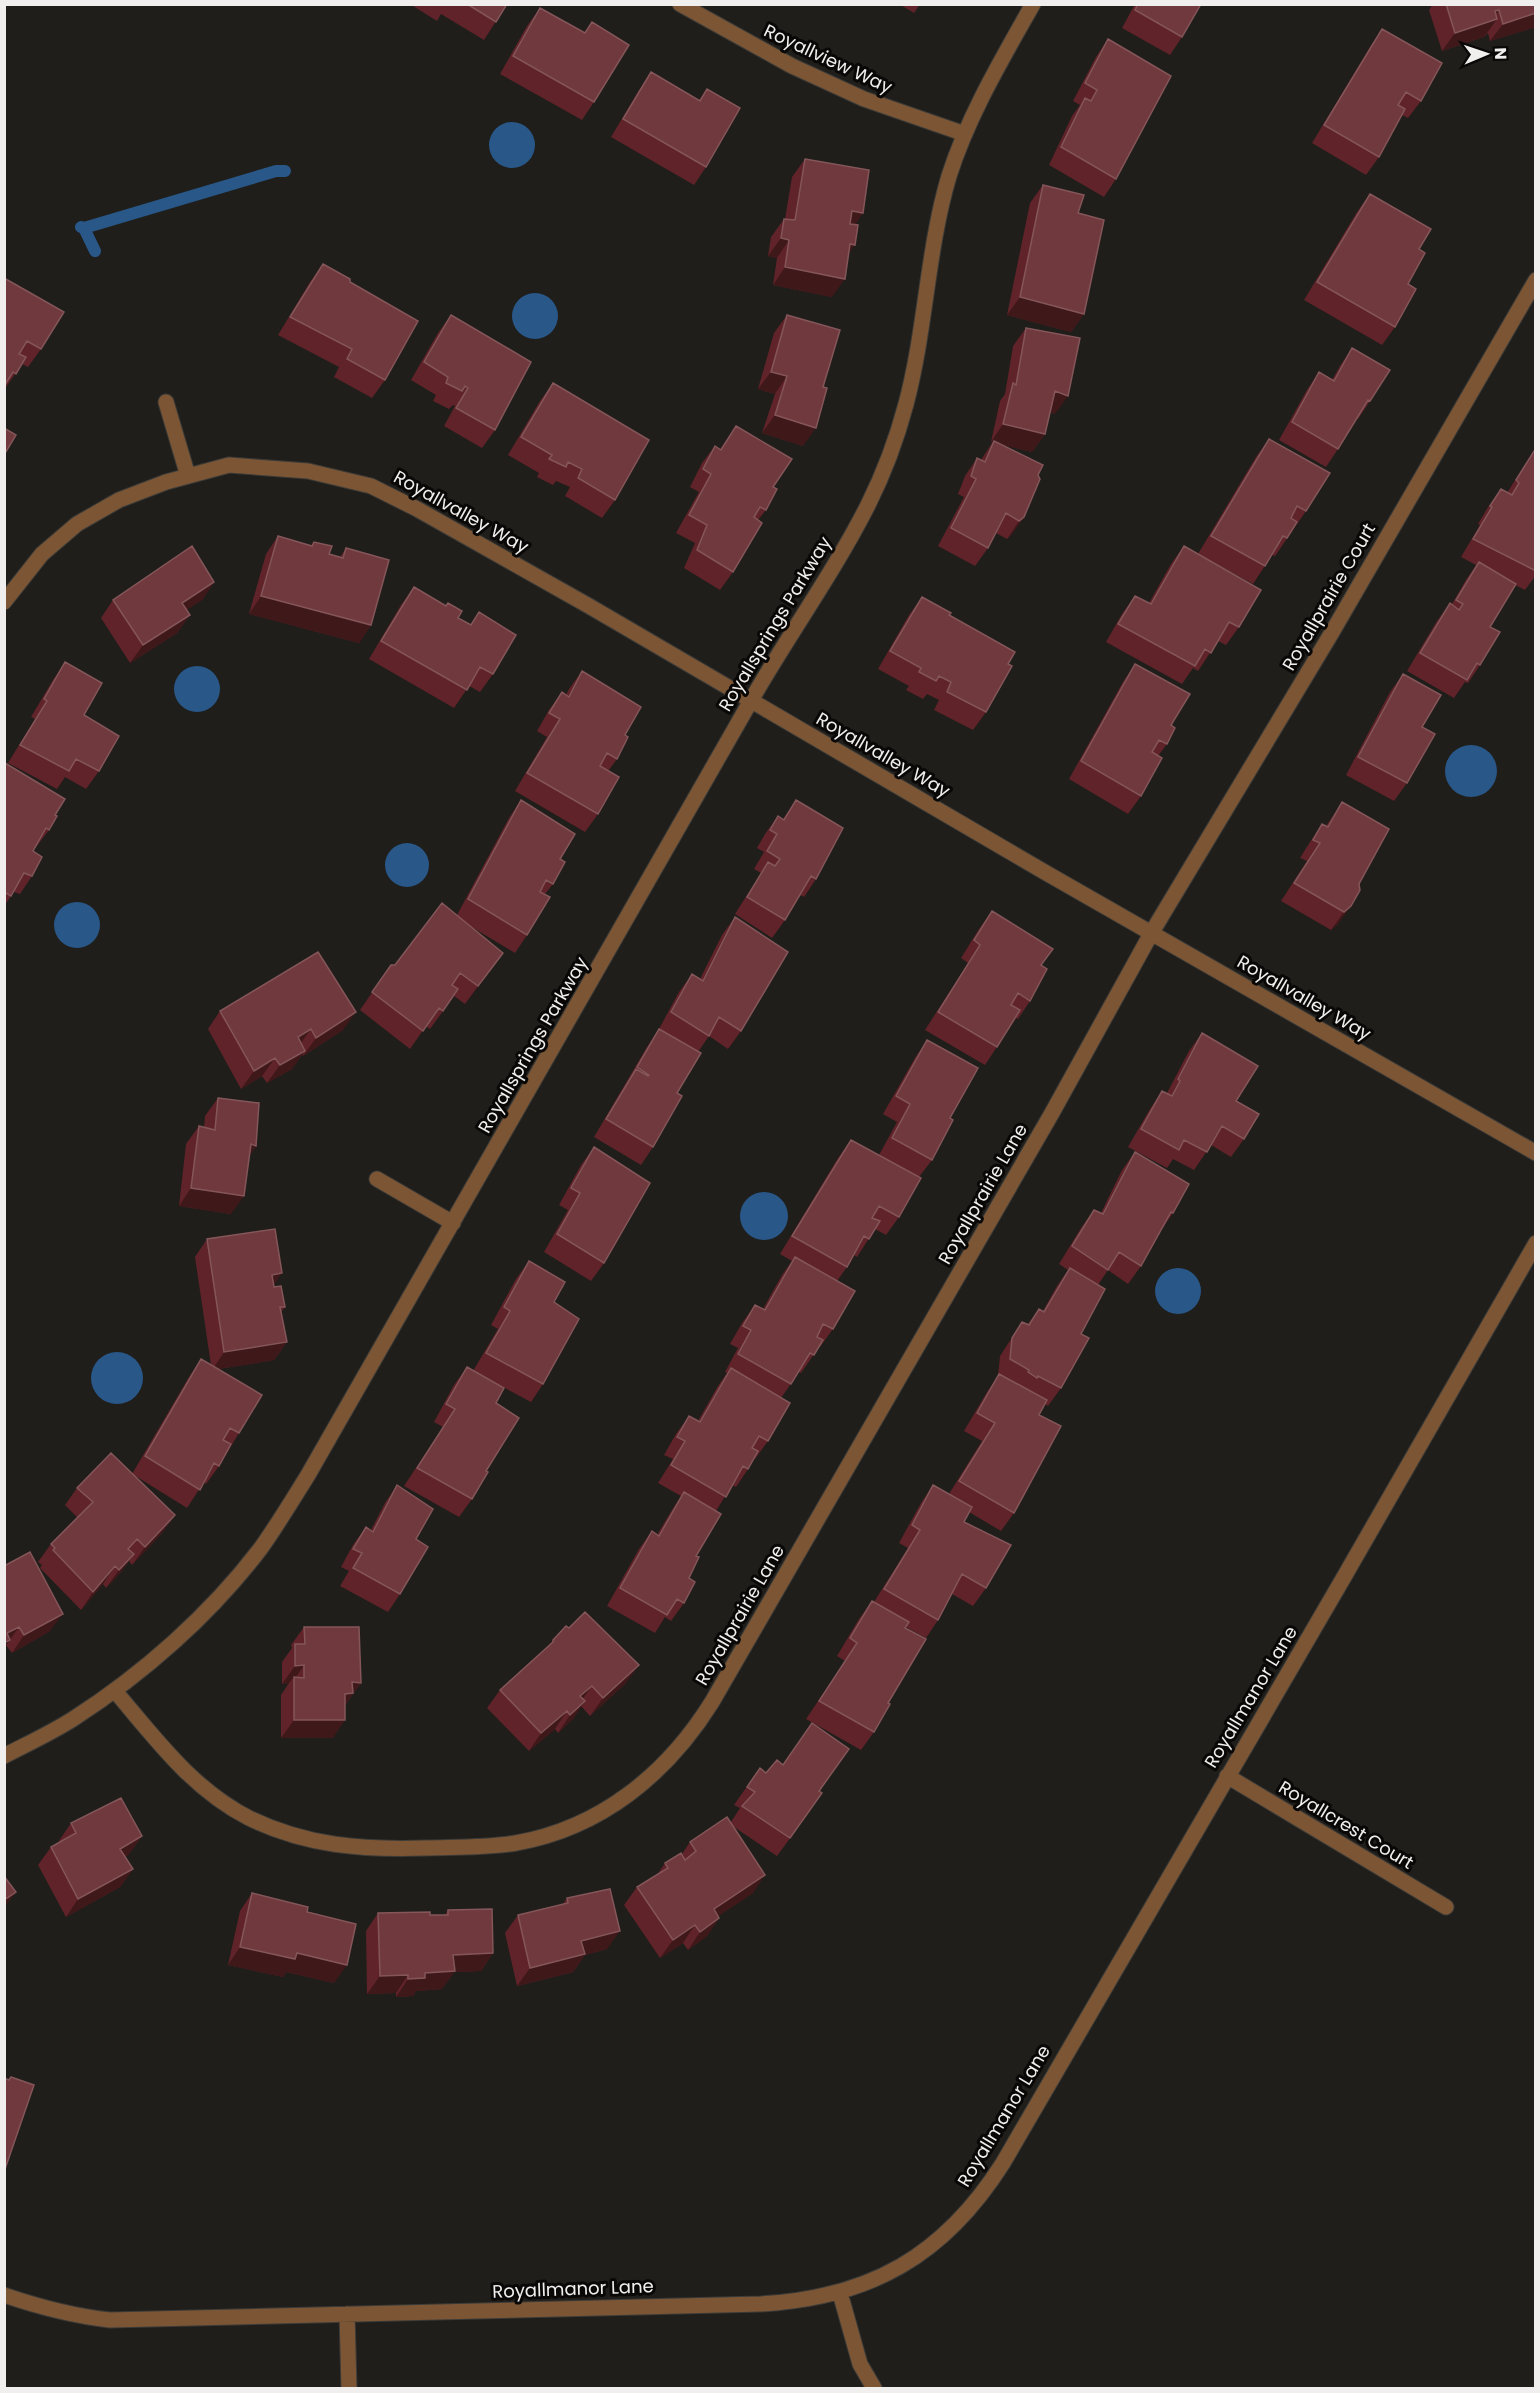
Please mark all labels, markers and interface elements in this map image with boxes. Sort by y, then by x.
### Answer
street label: Royallview Way [760,18,896,99]
north arrow [1456,24,1516,84]
text: N [1489,47,1512,60]
street label: Royallvalley Way [389,464,533,559]
street label: Royallprairie Court [1276,518,1381,675]
street label: Royallsprings Parkway [712,532,837,716]
street label: Royallvalley Way [812,706,955,803]
street label: Royallvalley Way [1233,949,1376,1046]
street label: Royallsprings Parkway [472,952,593,1138]
street label: Royallprairie Lane [932,1119,1033,1269]
street label: Royallprairie Lane [689,1540,790,1690]
street label: Royallmanor Lane [1198,1621,1303,1772]
street label: Royallcrest Court [1274,1774,1418,1875]
street label: Royallmanor Lane [951,2040,1056,2191]
street label: Royallmanor Lane [492,2273,654,2304]

